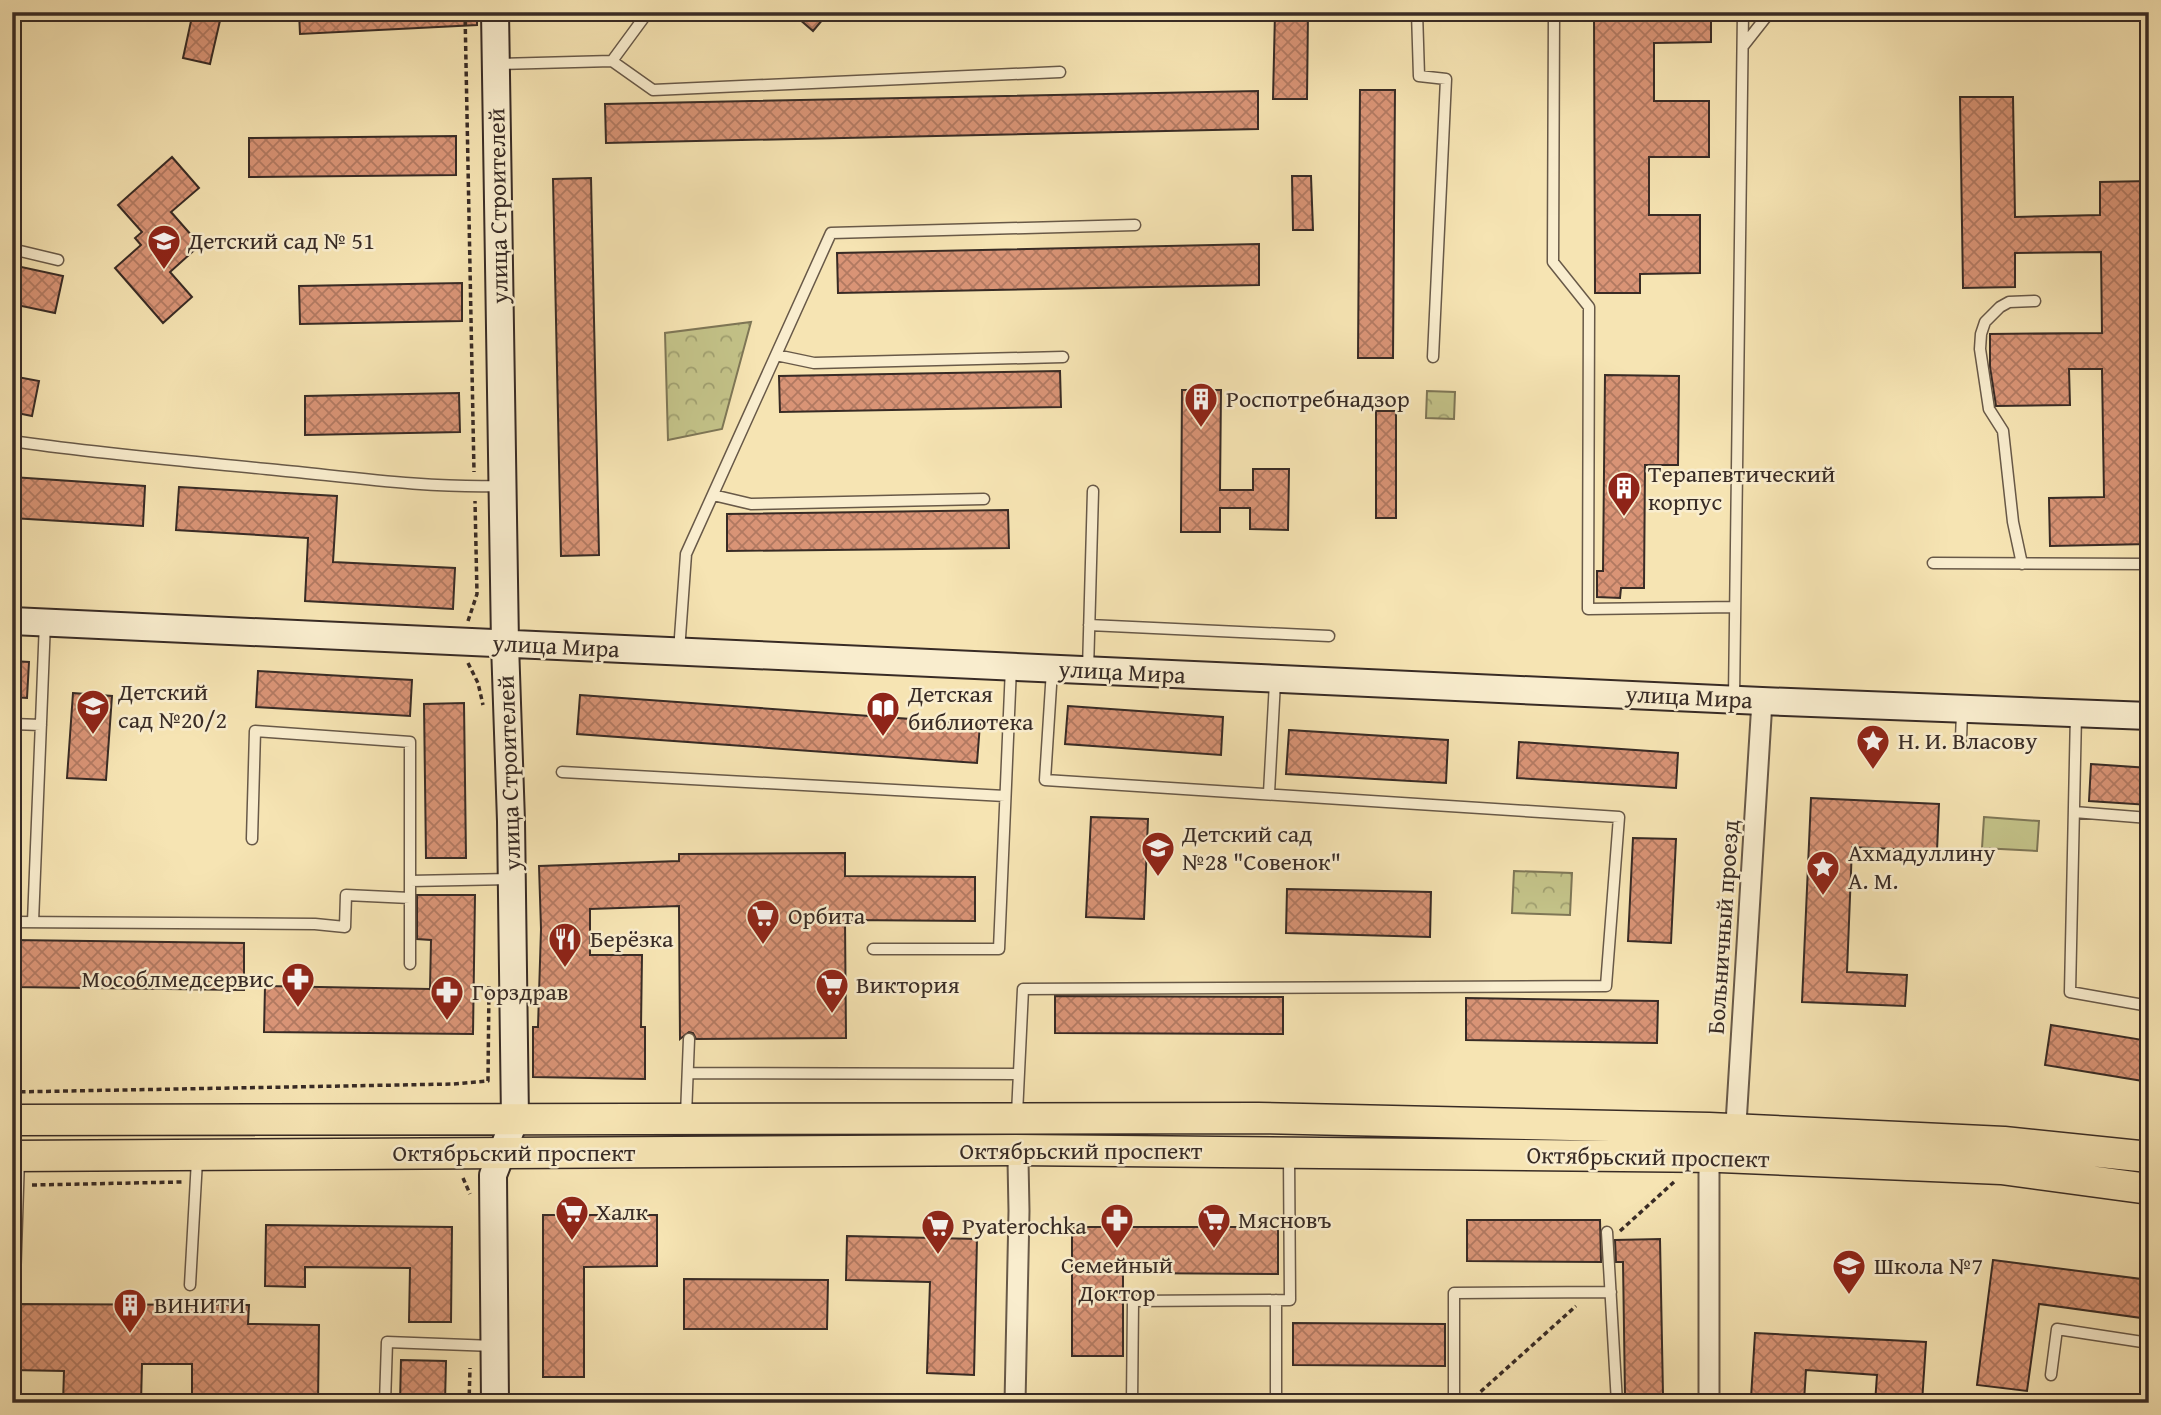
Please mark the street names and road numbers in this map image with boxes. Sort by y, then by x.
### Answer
street label: улица Строителей [478,108,517,305]
street label: улица Мира [490,625,621,666]
street label: улица Мира [1056,651,1187,692]
street label: улица Строителей [488,675,529,872]
street label: улица Мира [1623,676,1754,717]
street label: Больничный проезд [1698,818,1747,1036]
street label: Октябрьский проспект [960,1133,1203,1168]
street label: Октябрьский проспект [393,1135,636,1170]
street label: Октябрьский проспект [1526,1137,1770,1176]

